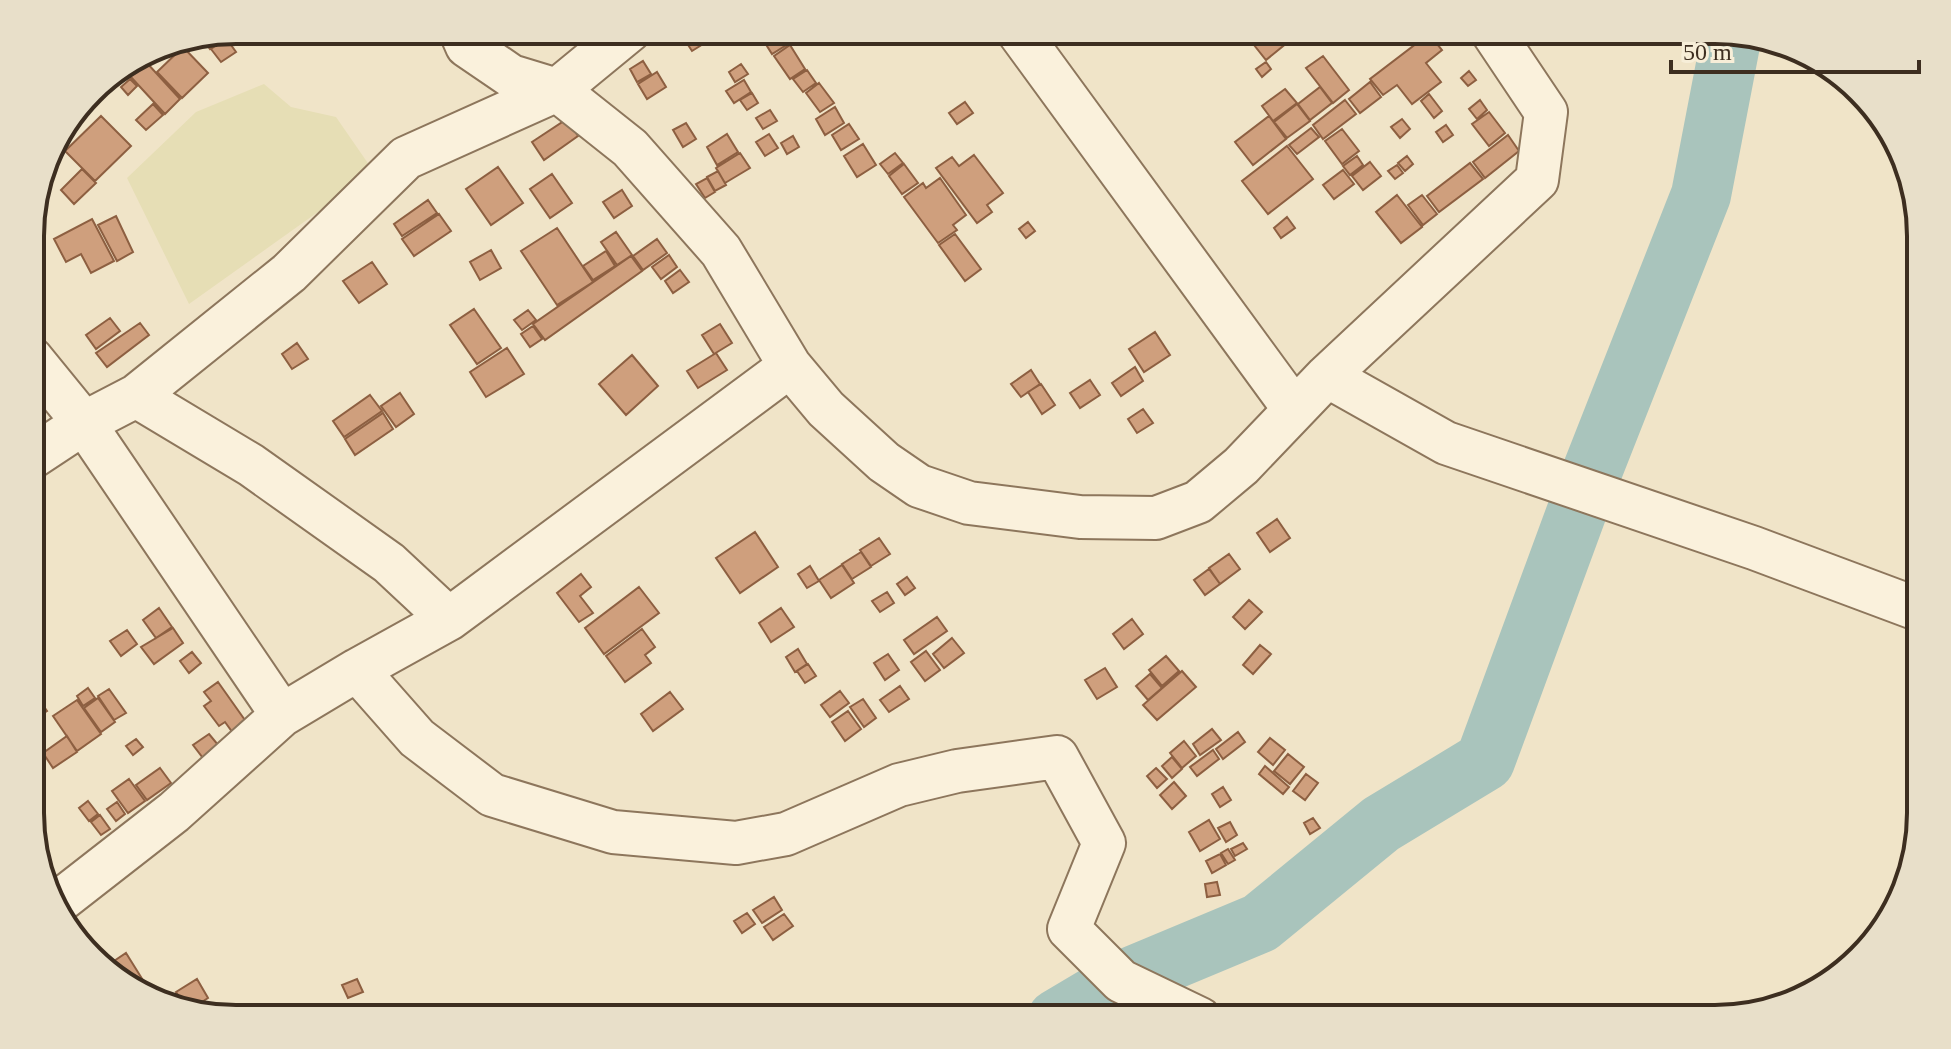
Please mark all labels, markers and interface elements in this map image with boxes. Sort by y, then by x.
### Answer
scale bar [1671,24,1919,74]
text: 50 m [1683,39,1732,65]

